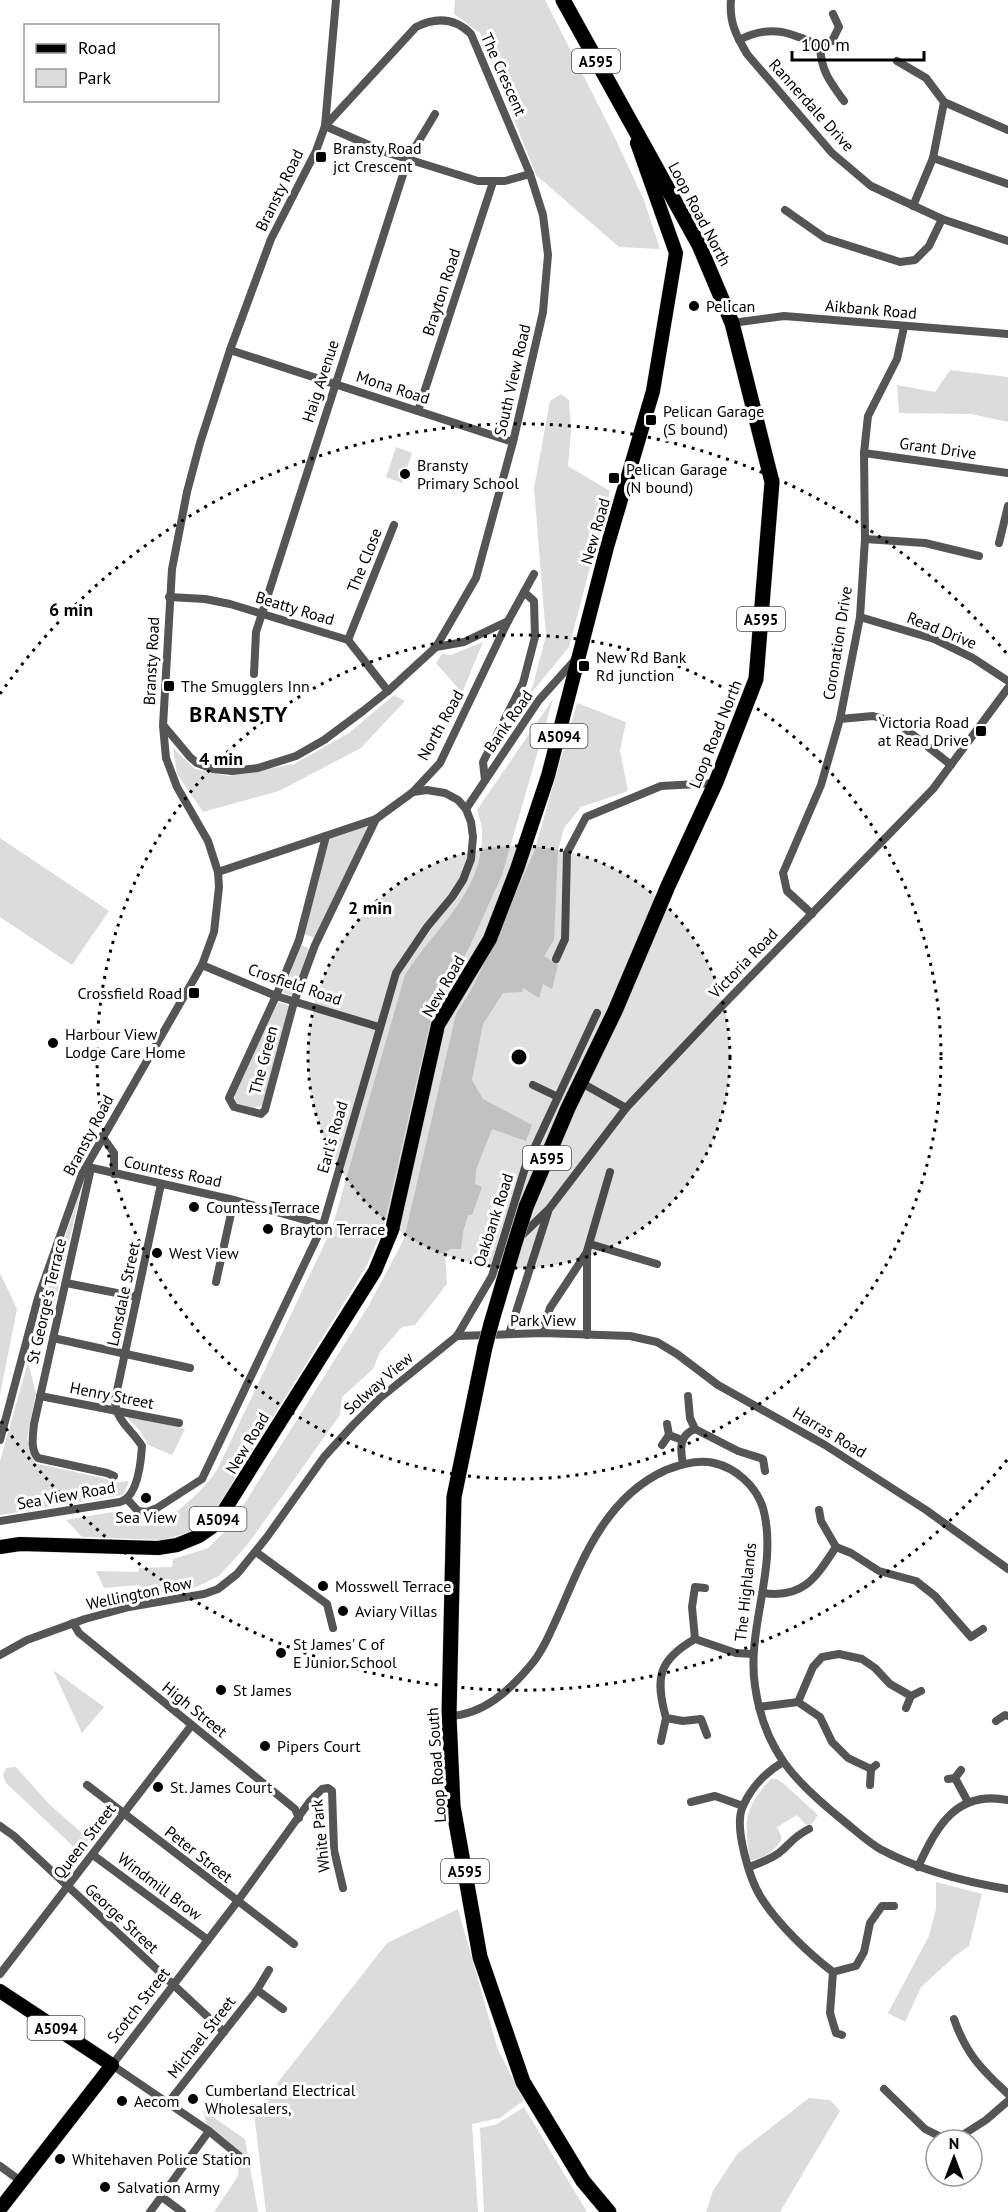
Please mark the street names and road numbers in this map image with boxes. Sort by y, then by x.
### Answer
street label: The Crescent [477,30,531,119]
road number: A595 [572,49,620,73]
street label: Rannerdale Drive [765,55,859,155]
street label: Bransty Road [251,146,307,234]
street label: Loop Road North [664,159,736,269]
street label: Brayton Road [417,246,465,338]
street label: Aikbank Road [824,295,918,323]
street label: South View Road [489,322,535,438]
street label: Haig Avenue [297,337,343,425]
street label: Mona Road [354,366,432,408]
street label: Grant Drive [898,433,978,463]
street label: New Road [576,495,614,567]
street label: The Close [342,525,386,595]
street label: Coronation Drive [818,585,856,701]
street label: Beatty Road [253,587,337,629]
road number: A595 [737,607,785,631]
street label: Read Drive [904,607,980,653]
street label: Bransty Road [139,616,163,706]
street label: Loop Road North [684,677,746,791]
street label: North Road [412,686,468,764]
street label: Bank Road [479,686,537,756]
road number: A5094 [530,724,588,748]
street label: Victoria Road [704,924,782,1003]
street label: New Road [417,951,469,1021]
street label: Crosfield Road [246,959,344,1009]
street label: The Green [244,1024,282,1096]
street label: Bransty Road [58,1091,118,1179]
street label: Earl's Road [312,1099,352,1175]
road number: A595 [523,1146,571,1170]
street label: Countess Road [122,1151,224,1191]
street label: Oakbank Road [468,1171,518,1269]
street label: St George's Terrace [22,1236,70,1366]
street label: Lonsdale Street [102,1240,144,1348]
street label: Park View [510,1310,576,1330]
street label: Solway View [339,1347,417,1418]
street label: Henry Street [68,1377,156,1413]
street label: Harras Road [790,1402,870,1462]
street label: New Road [221,1409,273,1477]
street label: Sea View Road [15,1477,117,1513]
road number: A5094 [190,1507,246,1531]
street label: The Highlands [730,1541,760,1642]
street label: Wellington Row [84,1572,194,1614]
street label: High Street [159,1677,232,1742]
street label: Loop Road South [422,1707,450,1823]
street label: White Park [306,1798,334,1874]
street label: Queen Street [49,1799,120,1882]
street label: Peter Street [161,1821,237,1887]
street label: Windmill Brow [114,1848,206,1924]
road number: A595 [441,1859,489,1883]
street label: George Street [81,1879,163,1958]
street label: Scotch Street [102,1963,174,2047]
street label: Michael Street [163,1991,240,2082]
road number: A5094 [28,2016,84,2040]

